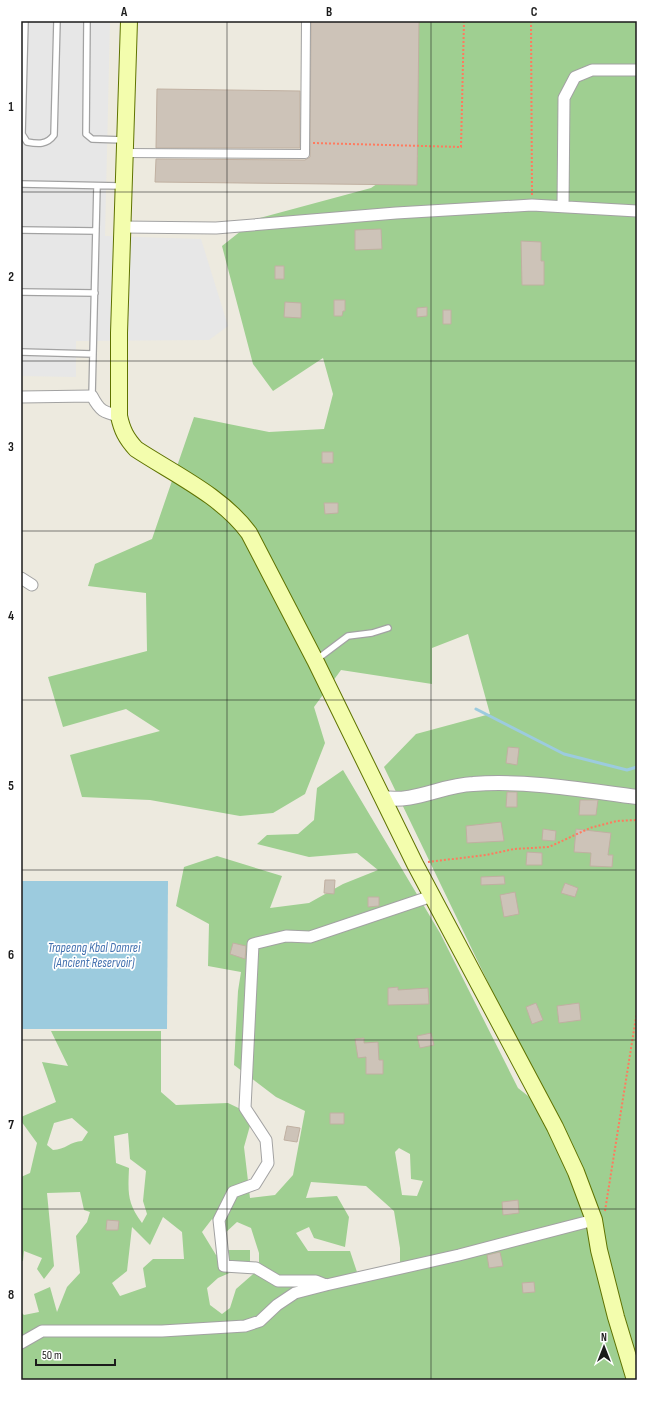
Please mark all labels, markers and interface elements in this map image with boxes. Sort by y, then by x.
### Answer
text: A [120,4,128,20]
text: B [326,4,332,20]
text: C [531,4,538,20]
text: 1 [8,99,14,115]
text: 2 [8,269,14,285]
text: 3 [8,439,14,455]
text: 4 [8,608,14,624]
text: 5 [8,778,14,794]
water label: Trapeang Kbal Damrei (Ancient Reservoir) [48,940,141,971]
text: 6 [8,947,14,963]
text: 7 [8,1117,14,1133]
text: 8 [8,1287,14,1303]
north arrow [584,1327,624,1367]
text: N [601,1331,607,1344]
scale bar [36,1341,115,1367]
text: 50 m [42,1348,62,1363]

